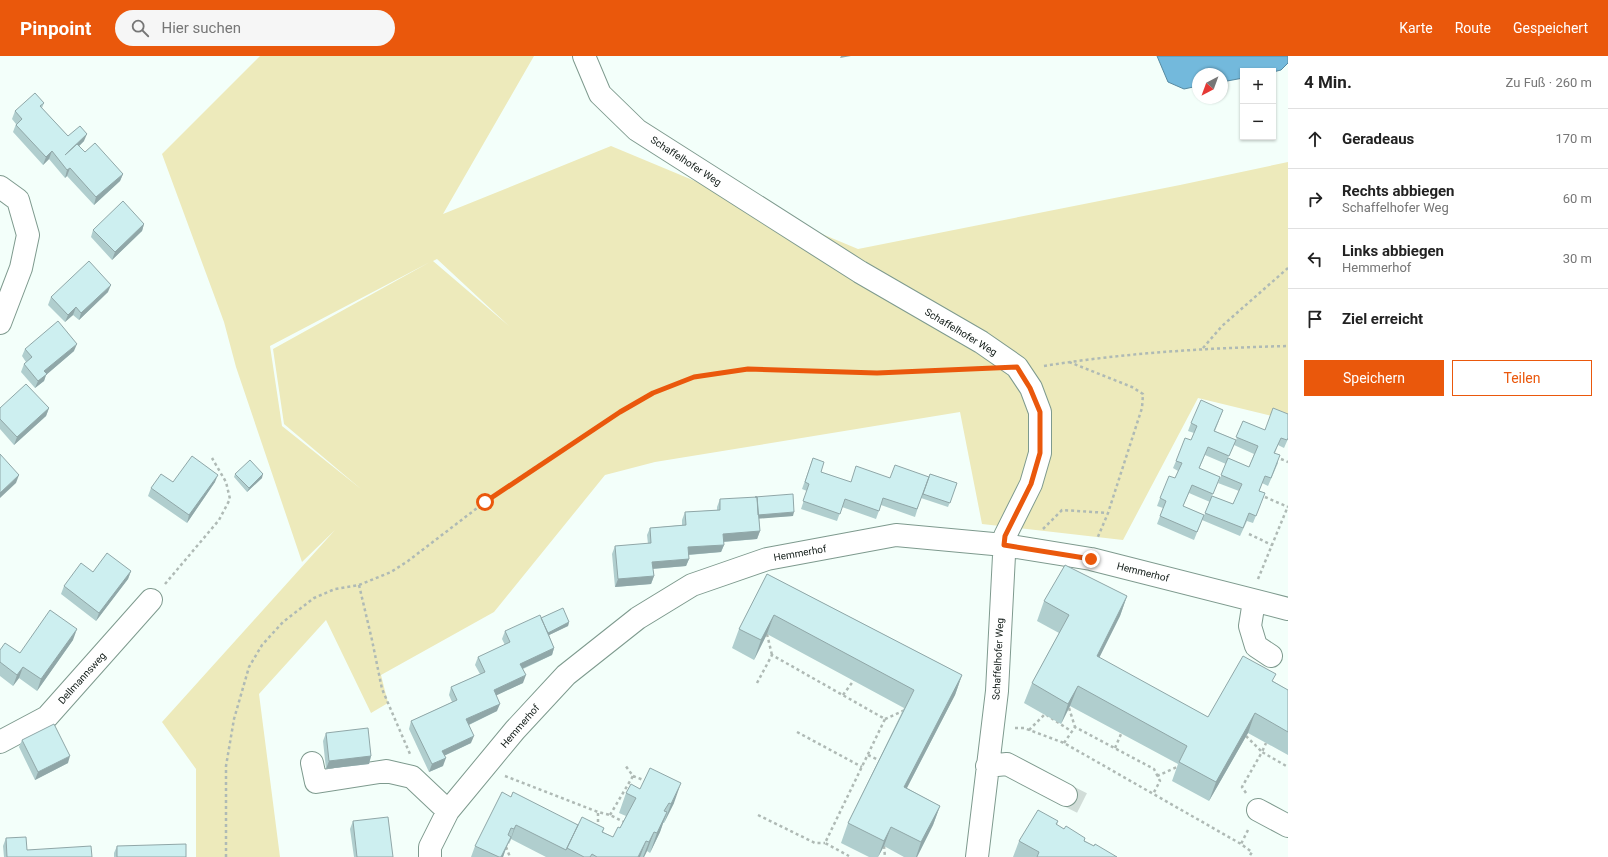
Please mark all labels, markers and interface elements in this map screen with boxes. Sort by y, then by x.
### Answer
search box [115,10,395,46]
text: Pinpoint [20,17,91,40]
icon: search [129,17,151,39]
text: Hier suchen [161,19,241,37]
text: Karte [1399,20,1433,36]
text: Route [1455,20,1491,36]
text: Gespeichert [1513,20,1588,36]
north arrow [1192,68,1228,104]
map controls [1240,68,1276,140]
button: + [1240,68,1276,104]
text: 4 Min. [1304,72,1352,92]
text: Zu Fuß · 260 m [1506,75,1592,90]
button: − [1240,104,1276,140]
icon: ahead [1304,128,1326,150]
text: Geradeaus [1342,130,1414,148]
text: 170 m [1555,131,1592,146]
street label: Schaffelhofer Weg [649,134,723,188]
text: Rechts abbiegen [1342,182,1455,200]
icon: right [1304,188,1326,210]
text: 60 m [1563,191,1592,206]
text: Schaffelhofer Weg [1342,200,1449,215]
text: Links abbiegen [1342,242,1444,260]
icon: left [1304,248,1326,270]
text: 30 m [1563,251,1592,266]
text: Hemmerhof [1342,260,1411,275]
street label: Schaffelhofer Weg [923,306,999,358]
icon: arrive [1304,308,1326,330]
text: Ziel erreicht [1342,310,1423,328]
button: Speichern [1304,360,1444,396]
button: Teilen [1452,360,1592,396]
route start [476,493,494,511]
street label: Hemmerhof [773,543,828,563]
route end [1082,550,1100,568]
street label: Hemmerhof [1116,560,1171,584]
street label: Schaffelhofer Weg [990,618,1006,700]
street label: Dellmannsweg [56,650,108,706]
street label: Hemmerhof [498,702,542,750]

